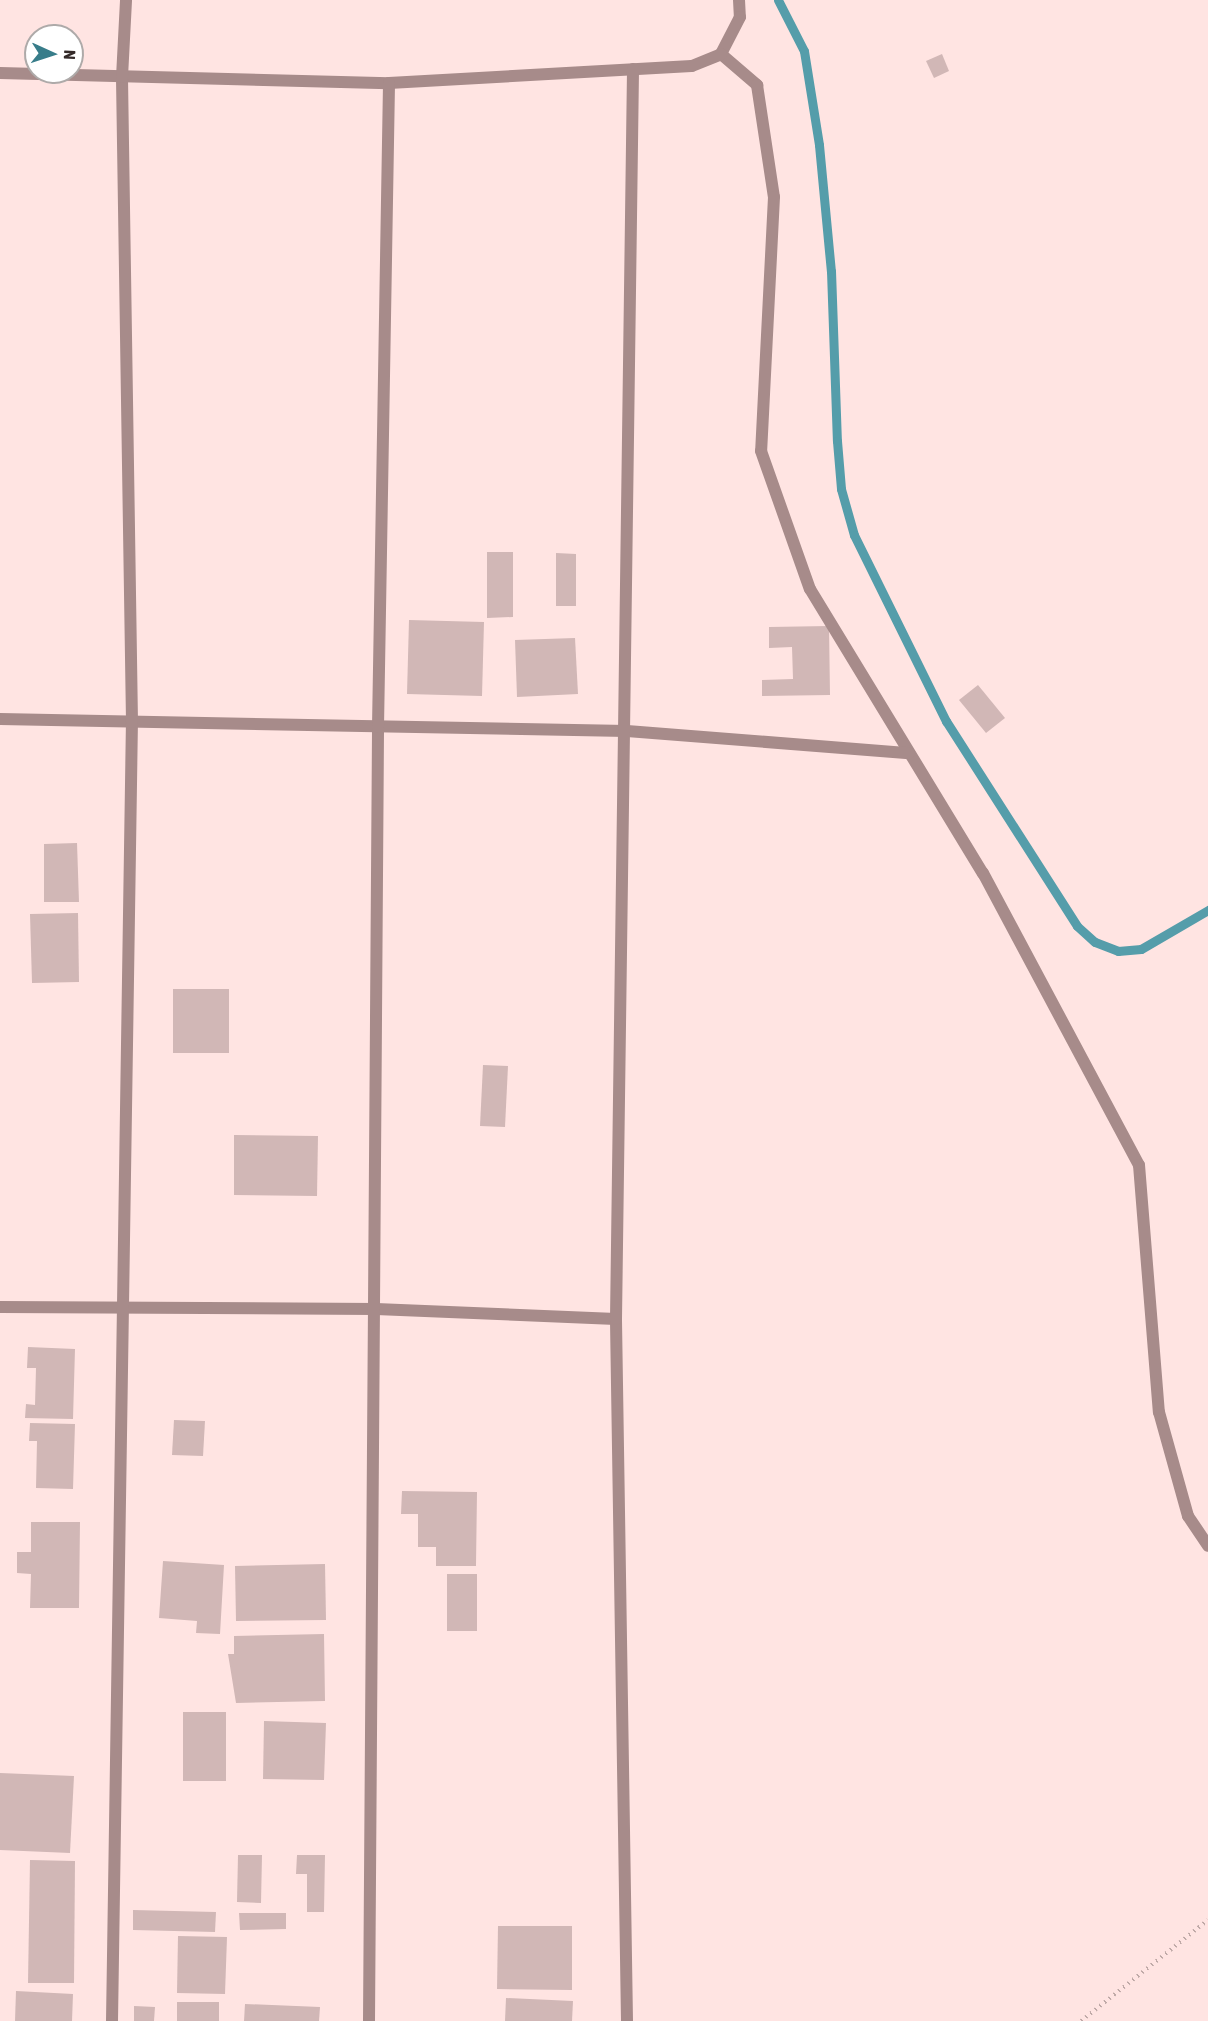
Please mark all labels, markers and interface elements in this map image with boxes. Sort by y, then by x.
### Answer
north arrow [24,24,84,84]
text: N [61,50,79,60]

